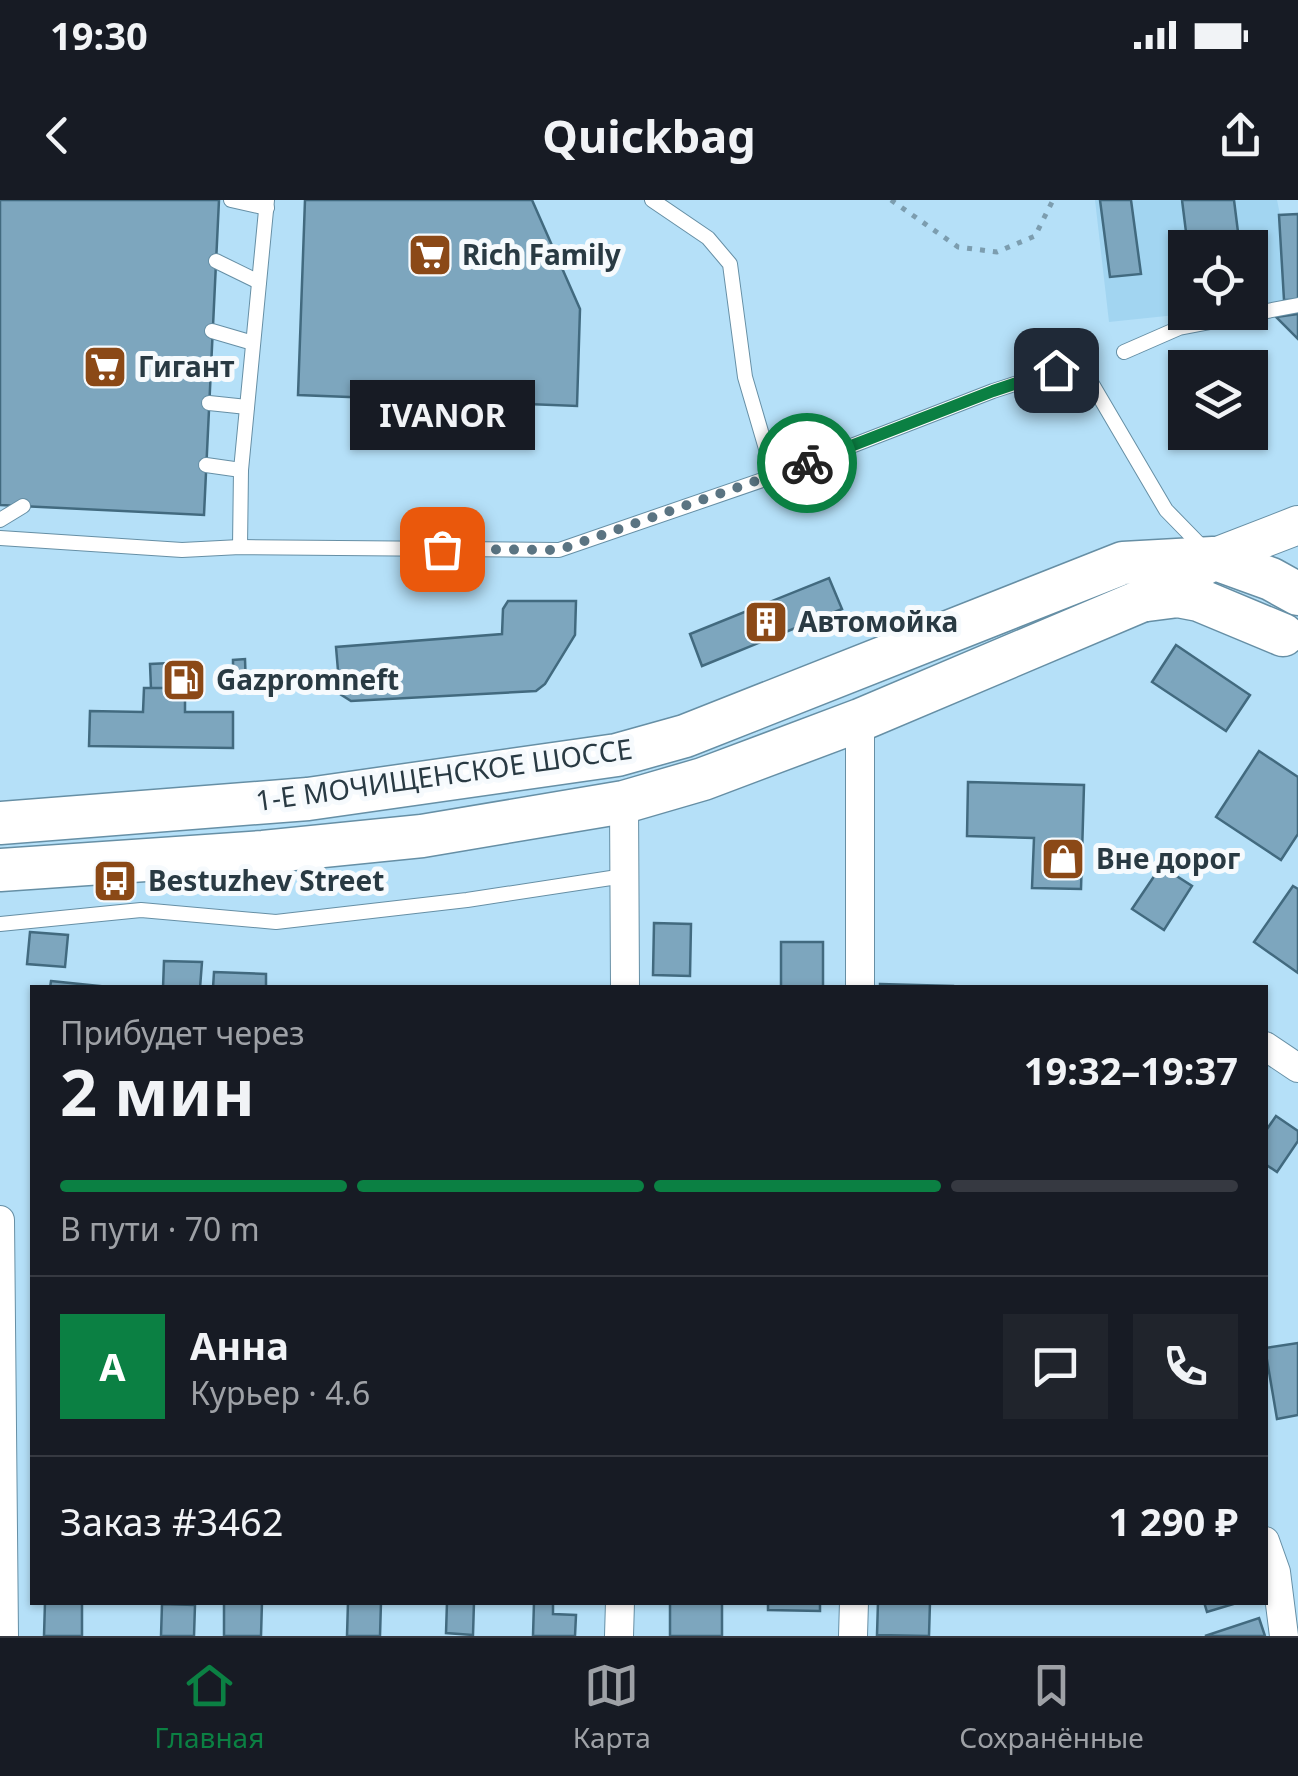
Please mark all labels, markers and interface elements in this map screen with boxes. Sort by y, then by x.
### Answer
text: 19:30 [50,9,148,61]
text: Quickbag [542,105,756,166]
icon: back [30,108,85,163]
icon: share [1213,108,1268,163]
map controls [1168,230,1268,450]
button: locate [1168,230,1268,330]
supermarket icon: Rich Family [407,232,453,278]
place label: Rich Family [462,235,621,273]
pin [1014,328,1099,413]
icon: home [1029,343,1084,398]
supermarket icon: Гигант [82,344,128,390]
place label: Гигант [138,347,234,385]
button: layers [1168,350,1268,450]
callout: IVANOR [350,379,534,449]
text: IVANOR [379,393,506,436]
courier [757,413,857,513]
icon: bike [780,436,835,491]
pin [400,507,485,592]
icon: bag [415,522,470,577]
building icon: Автомойка [743,599,789,645]
place label: Автомойка [798,602,958,640]
fuel station icon: Gazpromneft [161,657,207,703]
place label: Gazpromneft [216,660,399,698]
street label: 1-Е МОЧИЩЕНСКОЕ ШОССЕ [253,729,635,819]
shop icon: Вне дорог [1040,836,1086,882]
place label: Вне дорог [1096,839,1240,877]
bus stop icon: Bestuzhev Street [92,858,138,904]
place label: Bestuzhev Street [148,861,384,899]
text: Прибудет через [60,1011,305,1054]
text: 19:32–19:37 [1024,1044,1238,1096]
text: 2 мин [60,1047,255,1135]
text: В пути · 70 m [60,1207,260,1250]
button: chat [1003,1314,1108,1419]
button: phone [1133,1314,1238,1419]
text: Анна [190,1319,289,1371]
text: А [99,1340,126,1392]
text: Курьер · 4.6 [190,1371,370,1414]
text: Заказ #3462 [60,1495,284,1547]
text: 1 290 ₽ [1108,1495,1238,1547]
tab: Главная [154,1658,264,1756]
tab: Карта [573,1658,651,1756]
tab: Сохранённые [959,1658,1144,1756]

